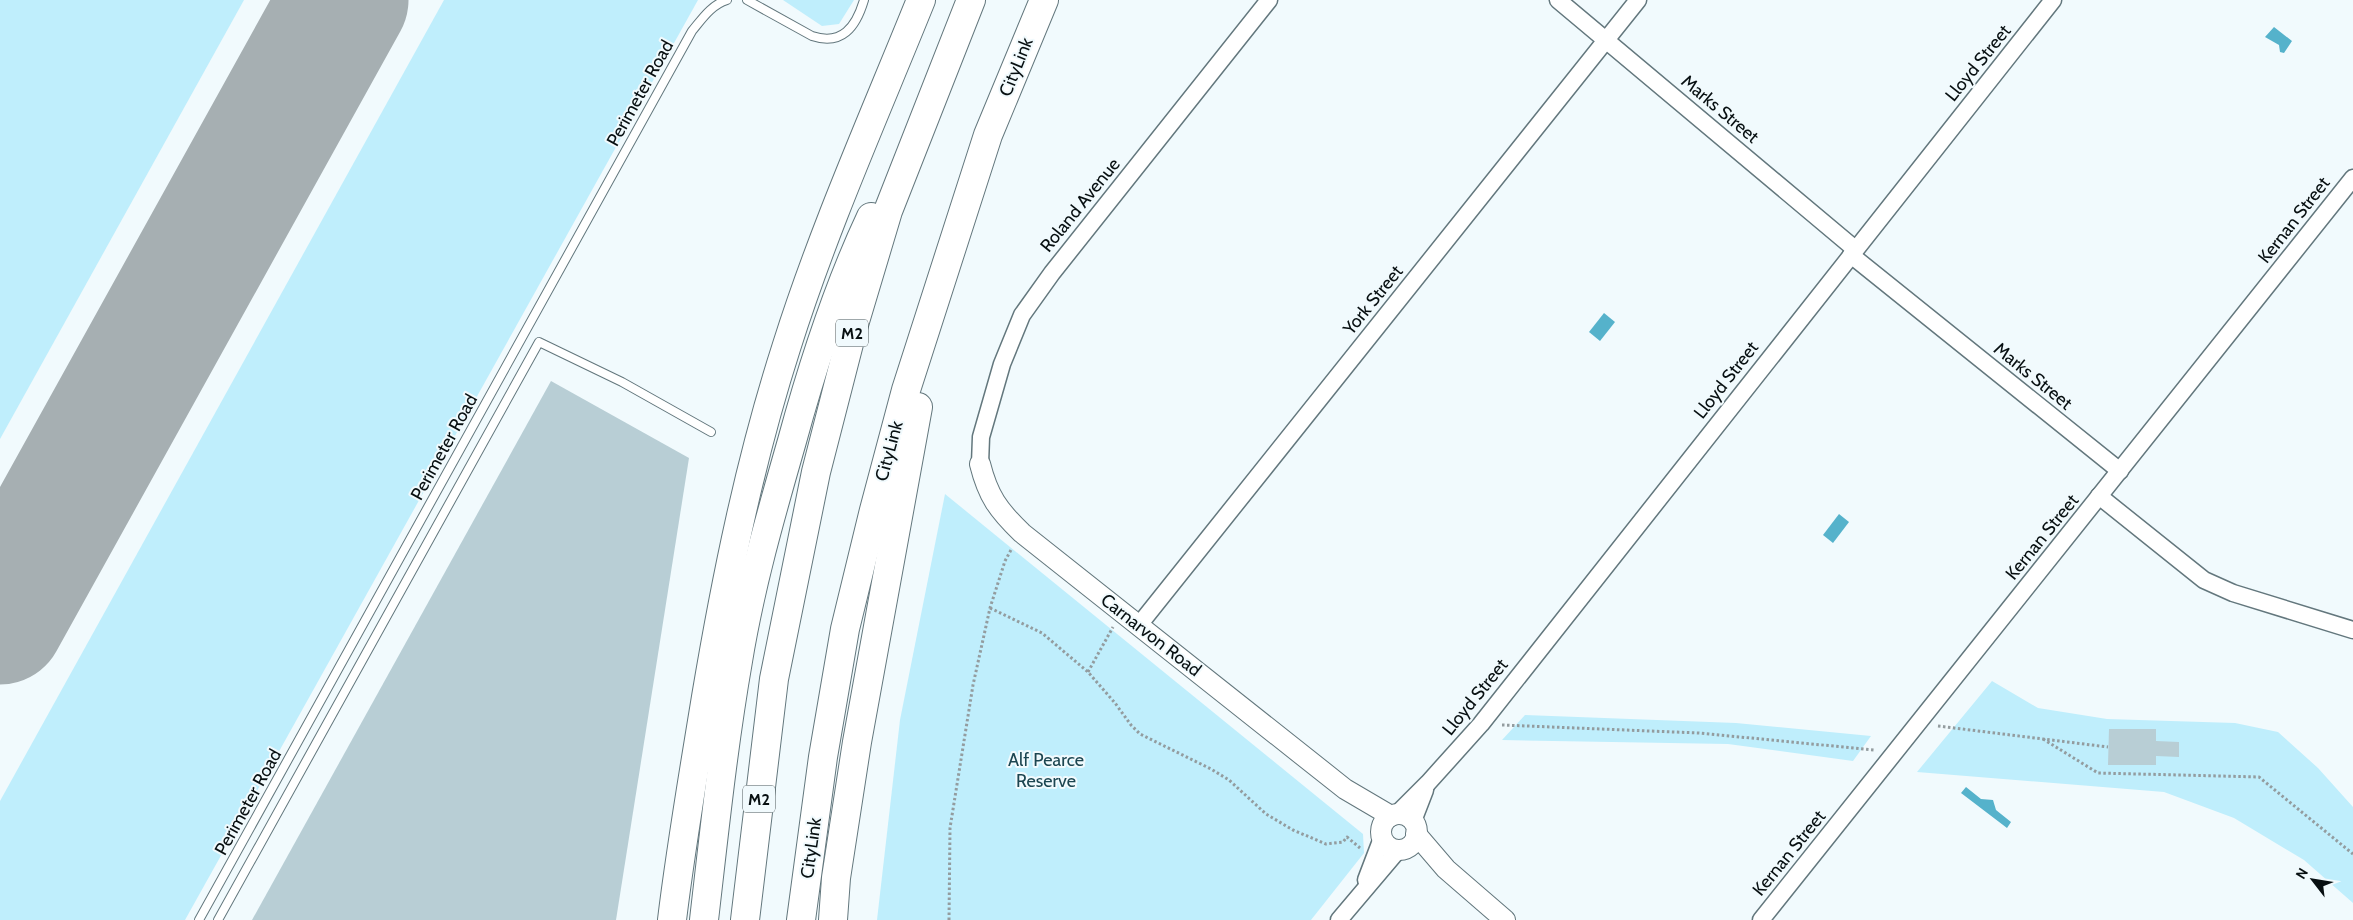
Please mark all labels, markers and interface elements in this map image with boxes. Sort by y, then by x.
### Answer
street label: Lloyd Street [1940,20,2016,106]
street label: CityLink [994,34,1038,100]
street label: Perimeter Road [602,36,678,150]
street label: Marks Street [1677,70,1763,148]
street label: Roland Avenue [1035,154,1125,256]
street label: Kernan Street [2253,172,2335,268]
street label: York Street [1338,261,1408,340]
road number: M2 [836,319,868,346]
street label: Lloyd Street [1689,337,1763,423]
street label: Marks Street [1989,338,2077,414]
street label: Perimeter Road [406,390,482,504]
street label: CityLink [870,418,908,483]
street label: Kernan Street [2001,490,2083,584]
street label: Carnarvon Road [1096,589,1206,681]
street label: Lloyd Street [1437,654,1513,740]
street label: Perimeter Road [210,745,286,859]
park label: Alf Pearce Reserve [1008,749,1084,792]
road number: M2 [743,786,775,812]
street label: Kernan Street [1748,806,1830,900]
street label: CityLink [796,815,826,880]
north arrow [2288,855,2338,905]
text: N [2292,864,2312,882]

